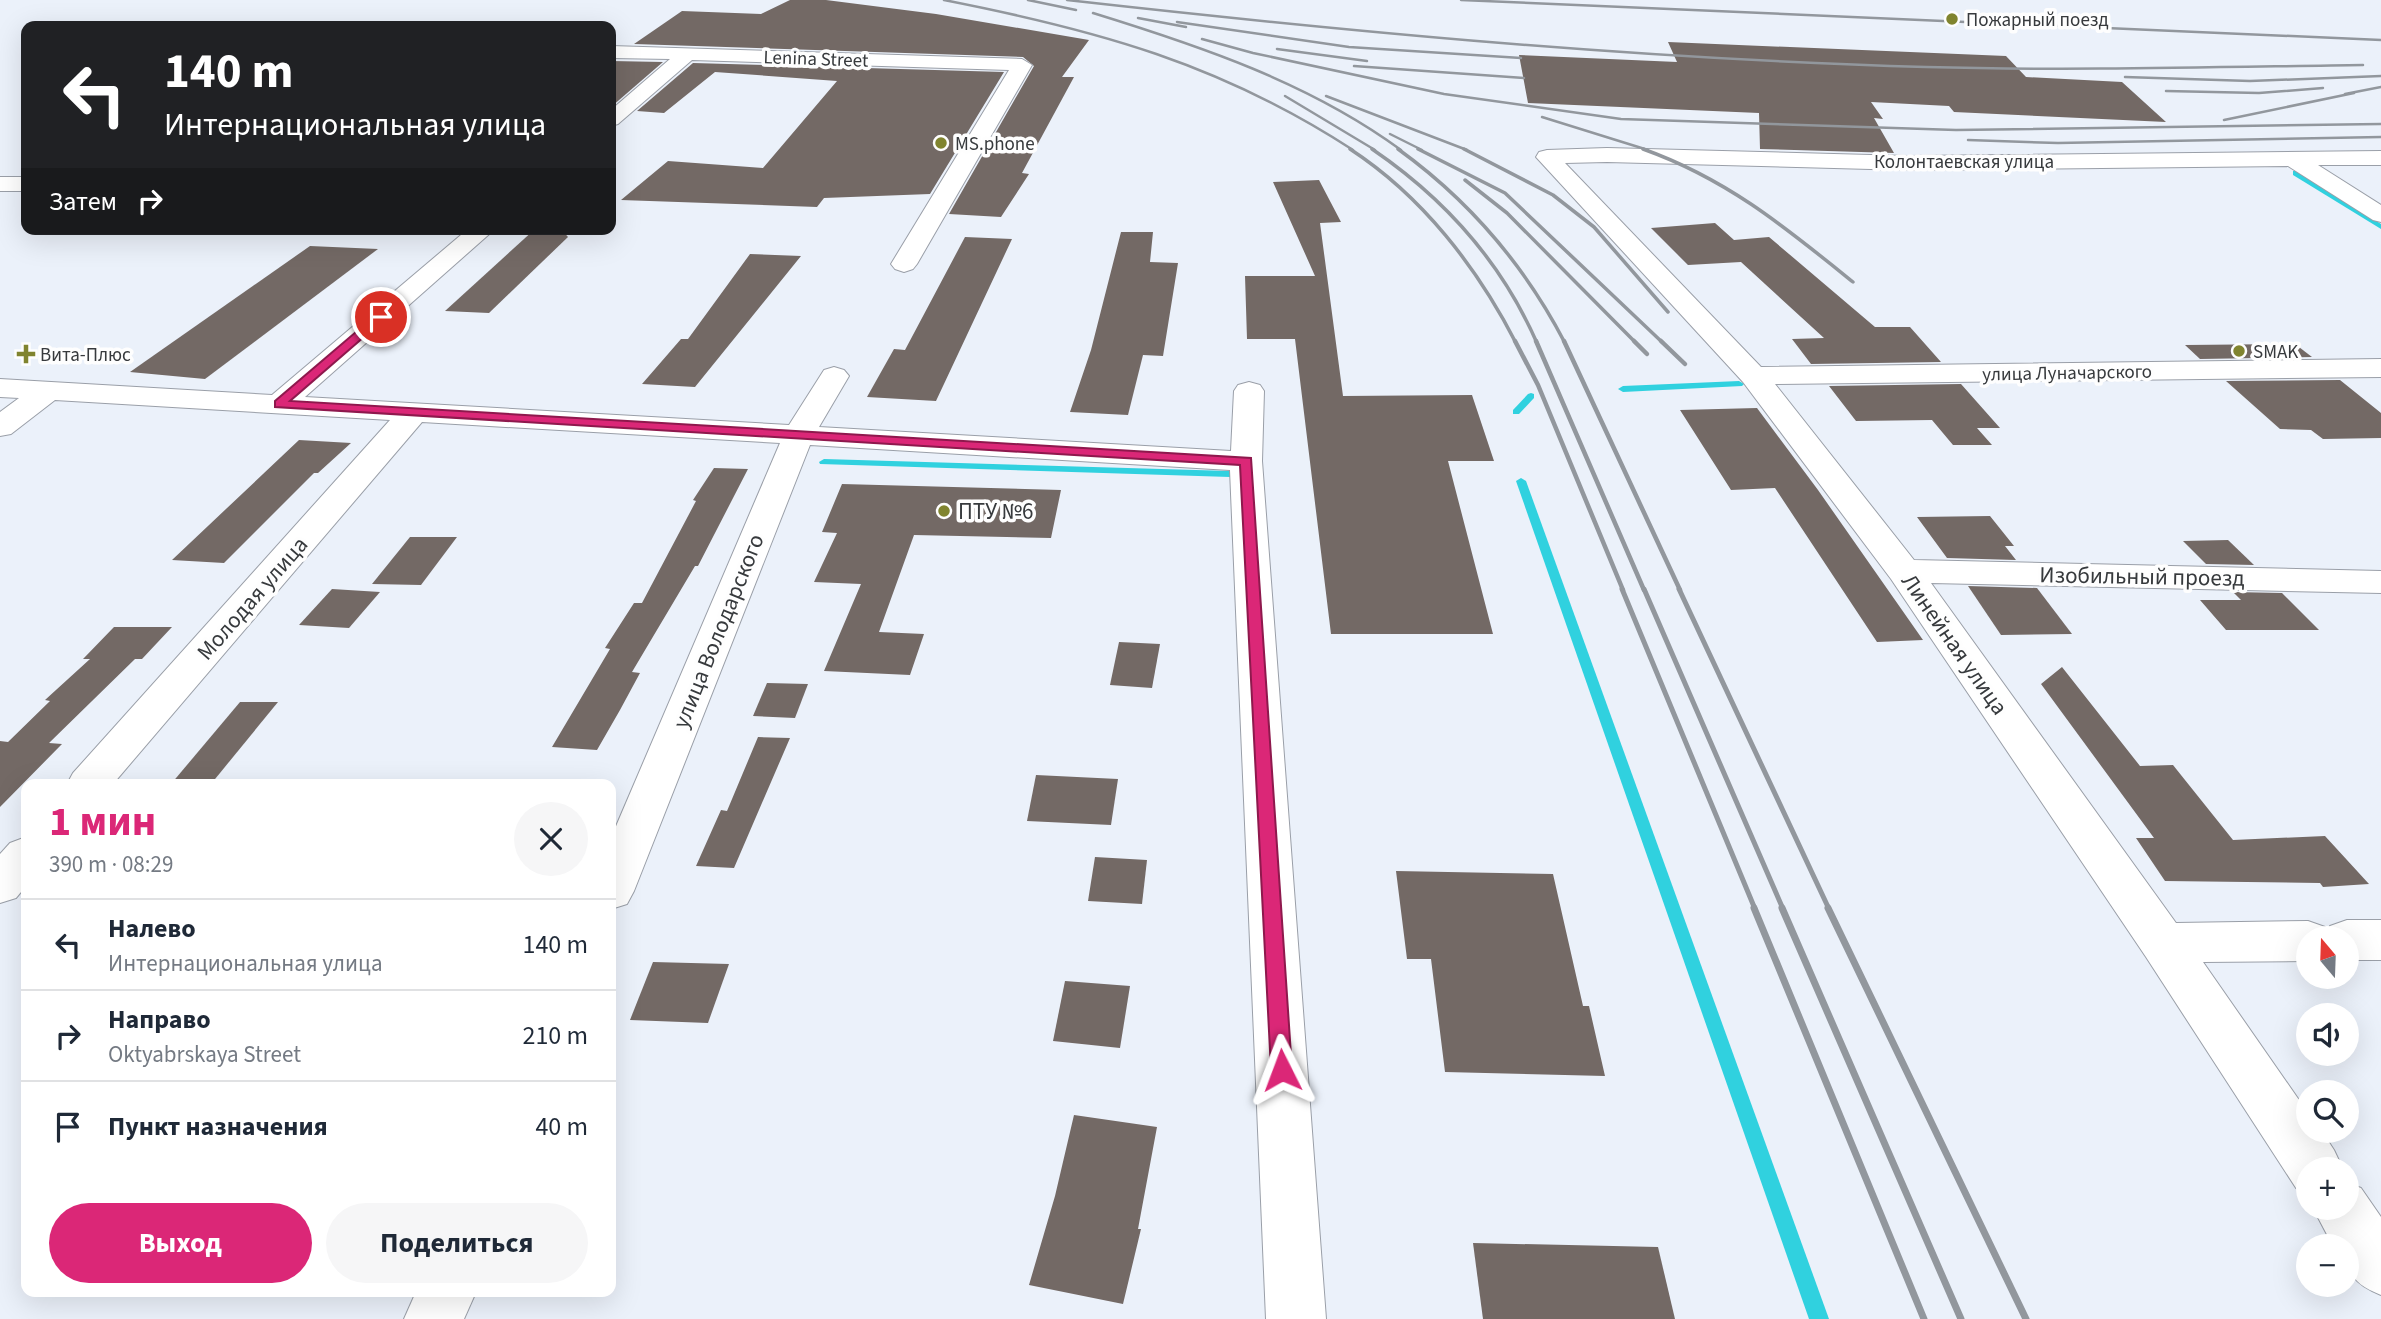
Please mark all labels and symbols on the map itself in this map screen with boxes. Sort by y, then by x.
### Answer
place label: Пожарный поезд [1966,7,2109,34]
marker: Пожарный поезд [1944,11,1960,27]
street label: Lenina Street [763,44,869,75]
place label: MS.phone [955,131,1035,158]
marker: MS.phone [933,135,949,151]
street label: Колонтаевская улица [1874,149,2054,176]
pin [351,287,411,347]
place label: SMAK [2253,339,2298,366]
place label: Вита-Плюс [40,342,131,369]
marker: SMAK [2231,343,2247,359]
marker: Вита-Плюс [18,346,34,362]
street label: улица Луначарского [1982,359,2152,388]
place label: ПТУ №6 [958,495,1034,528]
marker: ПТУ №6 [936,503,952,519]
street label: Молодая улица [189,529,316,667]
street label: улица Володарского [664,529,773,733]
street label: Изобильный проезд [2039,558,2245,595]
street label: Линейная улица [1893,567,2016,722]
north arrow [2296,926,2359,989]
position arrow [1245,1033,1319,1107]

